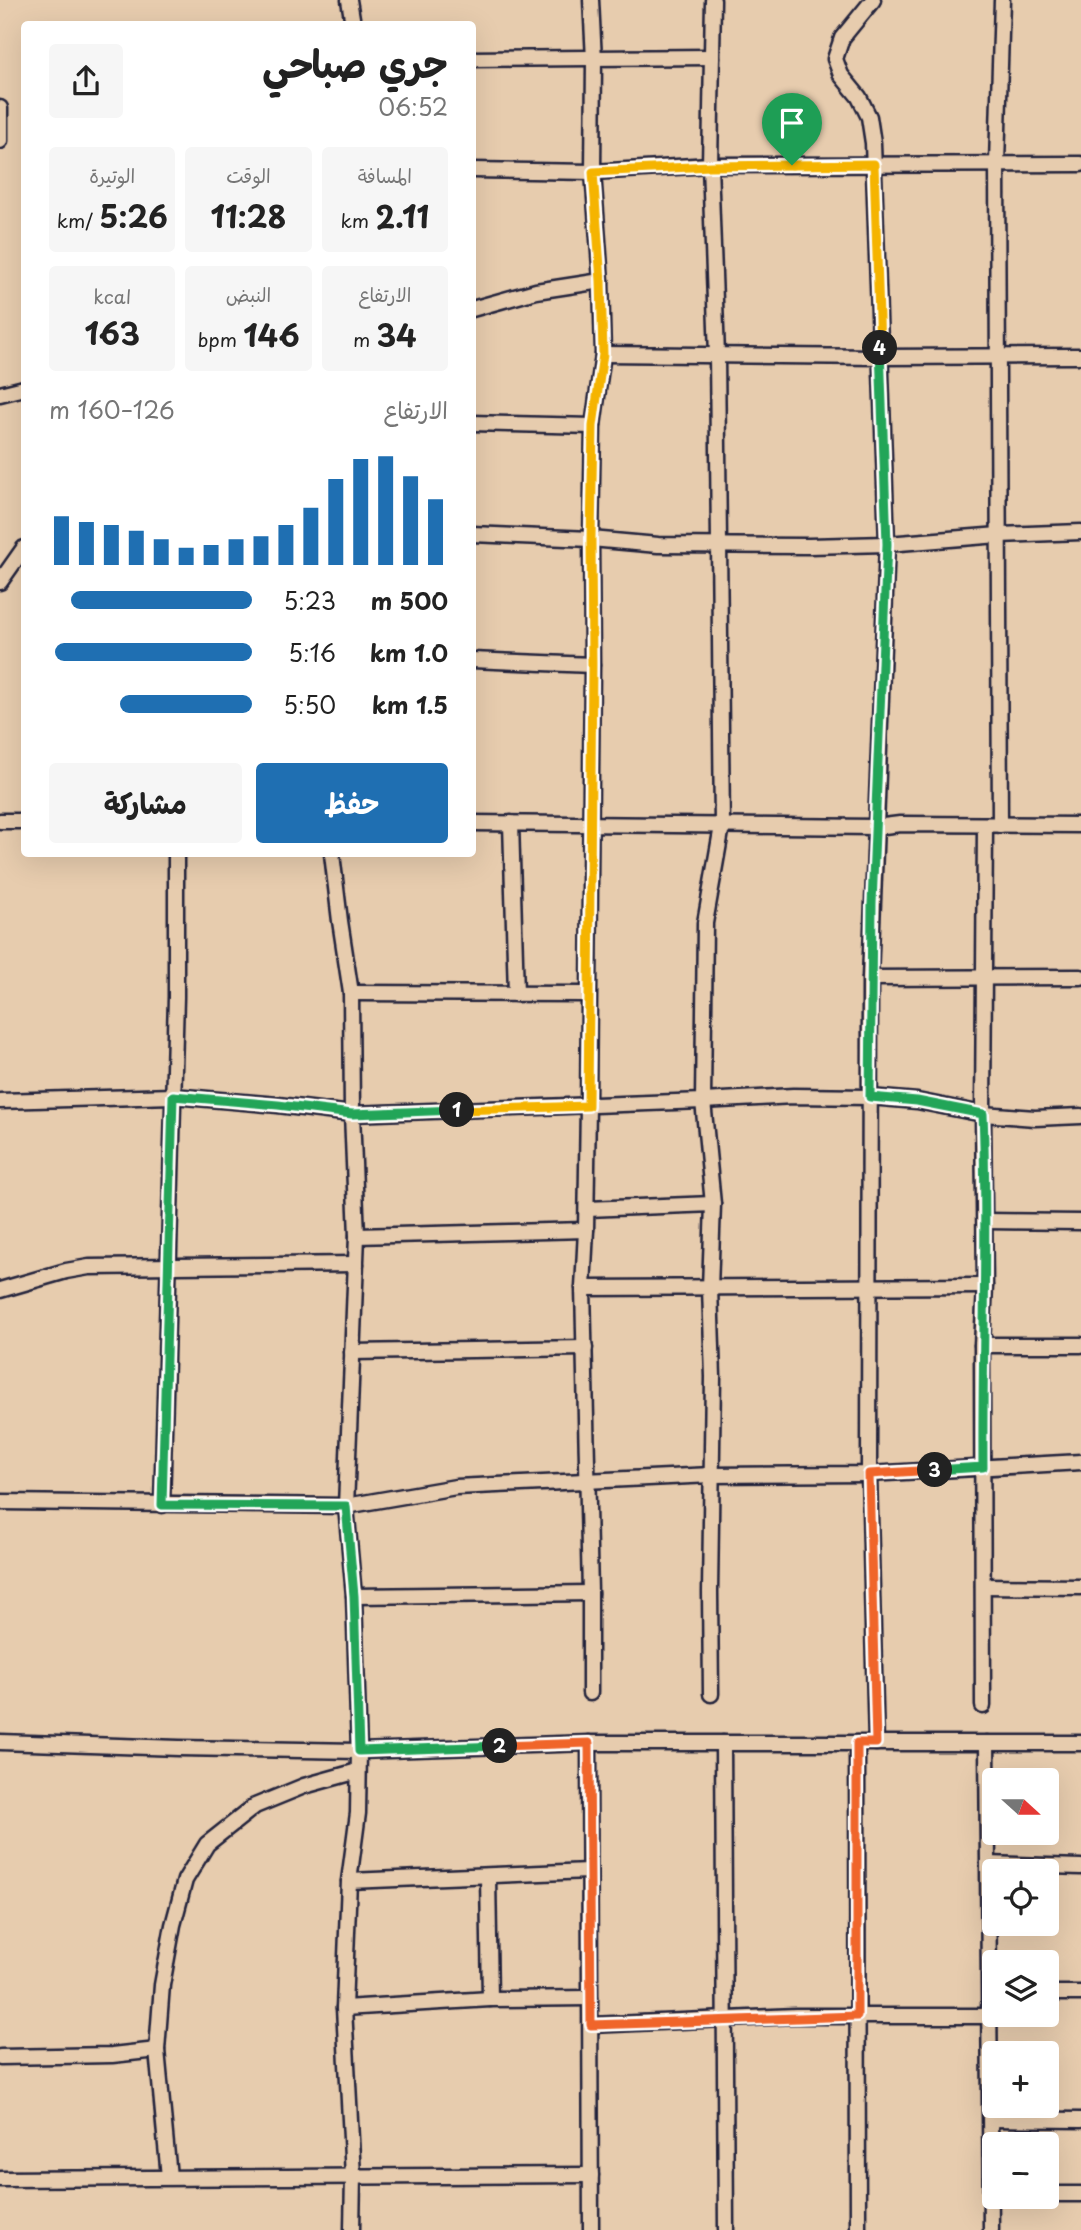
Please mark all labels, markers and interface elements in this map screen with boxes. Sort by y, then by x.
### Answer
text: جري صباحي [262,34,448,91]
button: share [49,44,123,118]
text: 06:52 [378,89,448,124]
pin [762,93,822,165]
icon: arrive [773,104,811,142]
text: الوتيرة [89,161,135,189]
text: الوقت [226,161,271,189]
text: المسافة [358,161,412,189]
text: 5:26 [99,193,168,238]
text: 11:28 [211,193,286,238]
text: 2.11 [375,193,429,238]
text: /km [57,206,99,234]
text: km [340,206,375,234]
text: النبض [226,280,271,308]
text: الارتفاع [358,280,411,308]
text: kcal [93,282,131,310]
text: 163 [84,310,140,355]
text: 146 [243,312,300,357]
text: 34 [376,312,417,357]
text: bpm [197,325,243,353]
text: m [353,325,376,353]
pin: 4 [862,330,898,366]
text: 4 [873,333,886,361]
text: 126–160 m [49,392,175,427]
text: الارتفاع [384,392,448,427]
text: 5:23 [284,583,336,618]
text: 500 m [371,583,448,618]
text: 5:16 [288,635,336,670]
text: 1.0 km [370,635,448,670]
text: 5:50 [283,687,336,722]
text: 1.5 km [372,687,448,722]
button: مشاركة [49,763,242,843]
button: حفظ [256,763,448,843]
pin: 1 [440,1092,475,1128]
text: 1 [452,1095,461,1123]
pin: 3 [918,1452,953,1488]
text: 3 [928,1455,941,1483]
pin: 2 [482,1728,518,1764]
text: 2 [493,1731,506,1759]
north arrow [982,1768,1059,1844]
map controls [982,1768,1059,2209]
button: locate [982,1859,1059,1936]
button: layers [982,1950,1059,2027]
button: + [982,2041,1059,2118]
button: − [982,2132,1059,2209]

